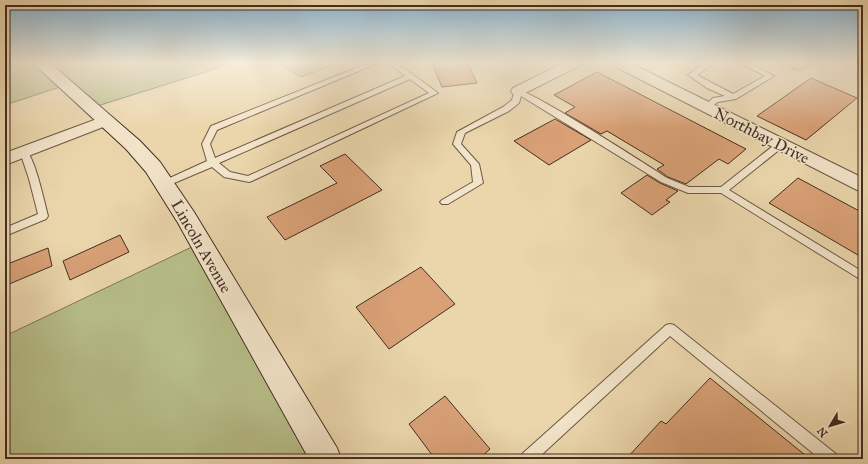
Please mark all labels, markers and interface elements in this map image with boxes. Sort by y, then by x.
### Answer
street label: Northbay Drive [711,103,813,168]
street label: Lincoln Avenue [167,196,236,296]
north arrow [810,406,850,446]
text: N [814,424,831,440]

